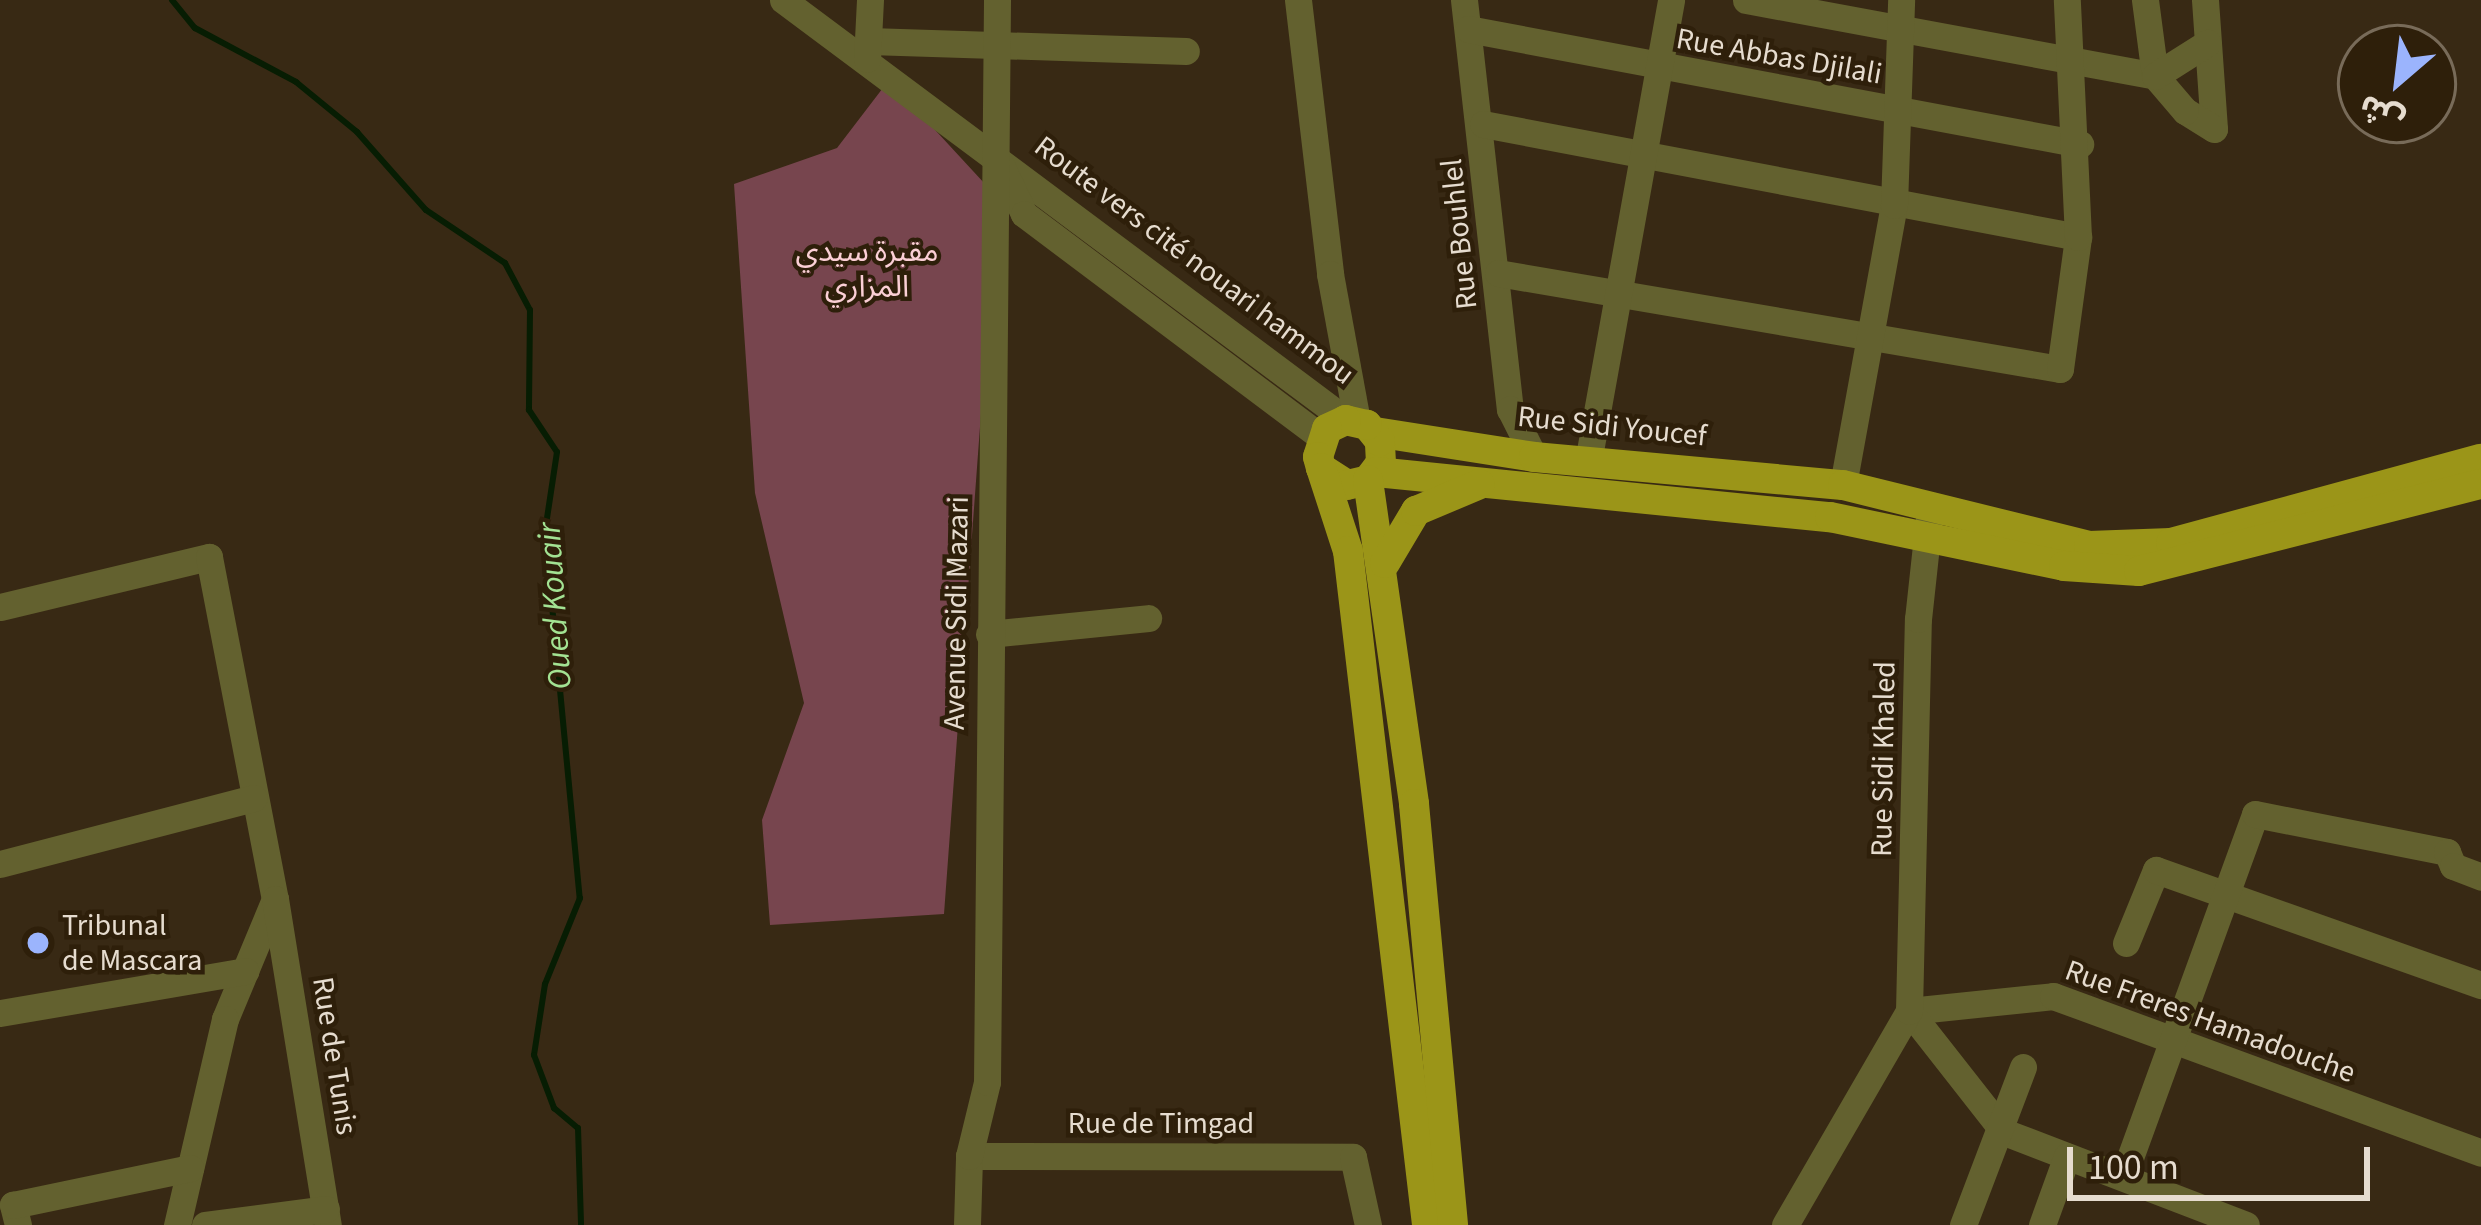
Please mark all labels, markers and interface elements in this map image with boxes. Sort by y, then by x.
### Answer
street label: Rue Abbas Djilali [1673,21,1885,93]
north arrow [2337,24,2457,144]
text: ش [2350,82,2412,145]
street label: Route vers cité nouari hammou [1027,129,1361,393]
street label: Rue Bouhlel [1434,157,1486,311]
park label: مقبرة سيدي المزاري [795,234,939,304]
street label: Rue Sidi Youcef [1516,399,1708,455]
street label: Avenue Sidi Mazari [937,496,977,730]
water label: Oued Kouair [529,521,581,691]
street label: Rue Sidi Khaled [1864,661,1904,857]
place label: Tribunal de Mascara [62,908,202,978]
marker: Tribunal de Mascara [25,930,51,956]
street label: Rue Freres Hamadouche [2060,953,2360,1091]
street label: Rue de Tunis [304,975,364,1137]
street label: Rue de Timgad [1068,1106,1254,1142]
scale bar [2073,1123,2376,1197]
text: 100 m [2088,1142,2179,1193]

